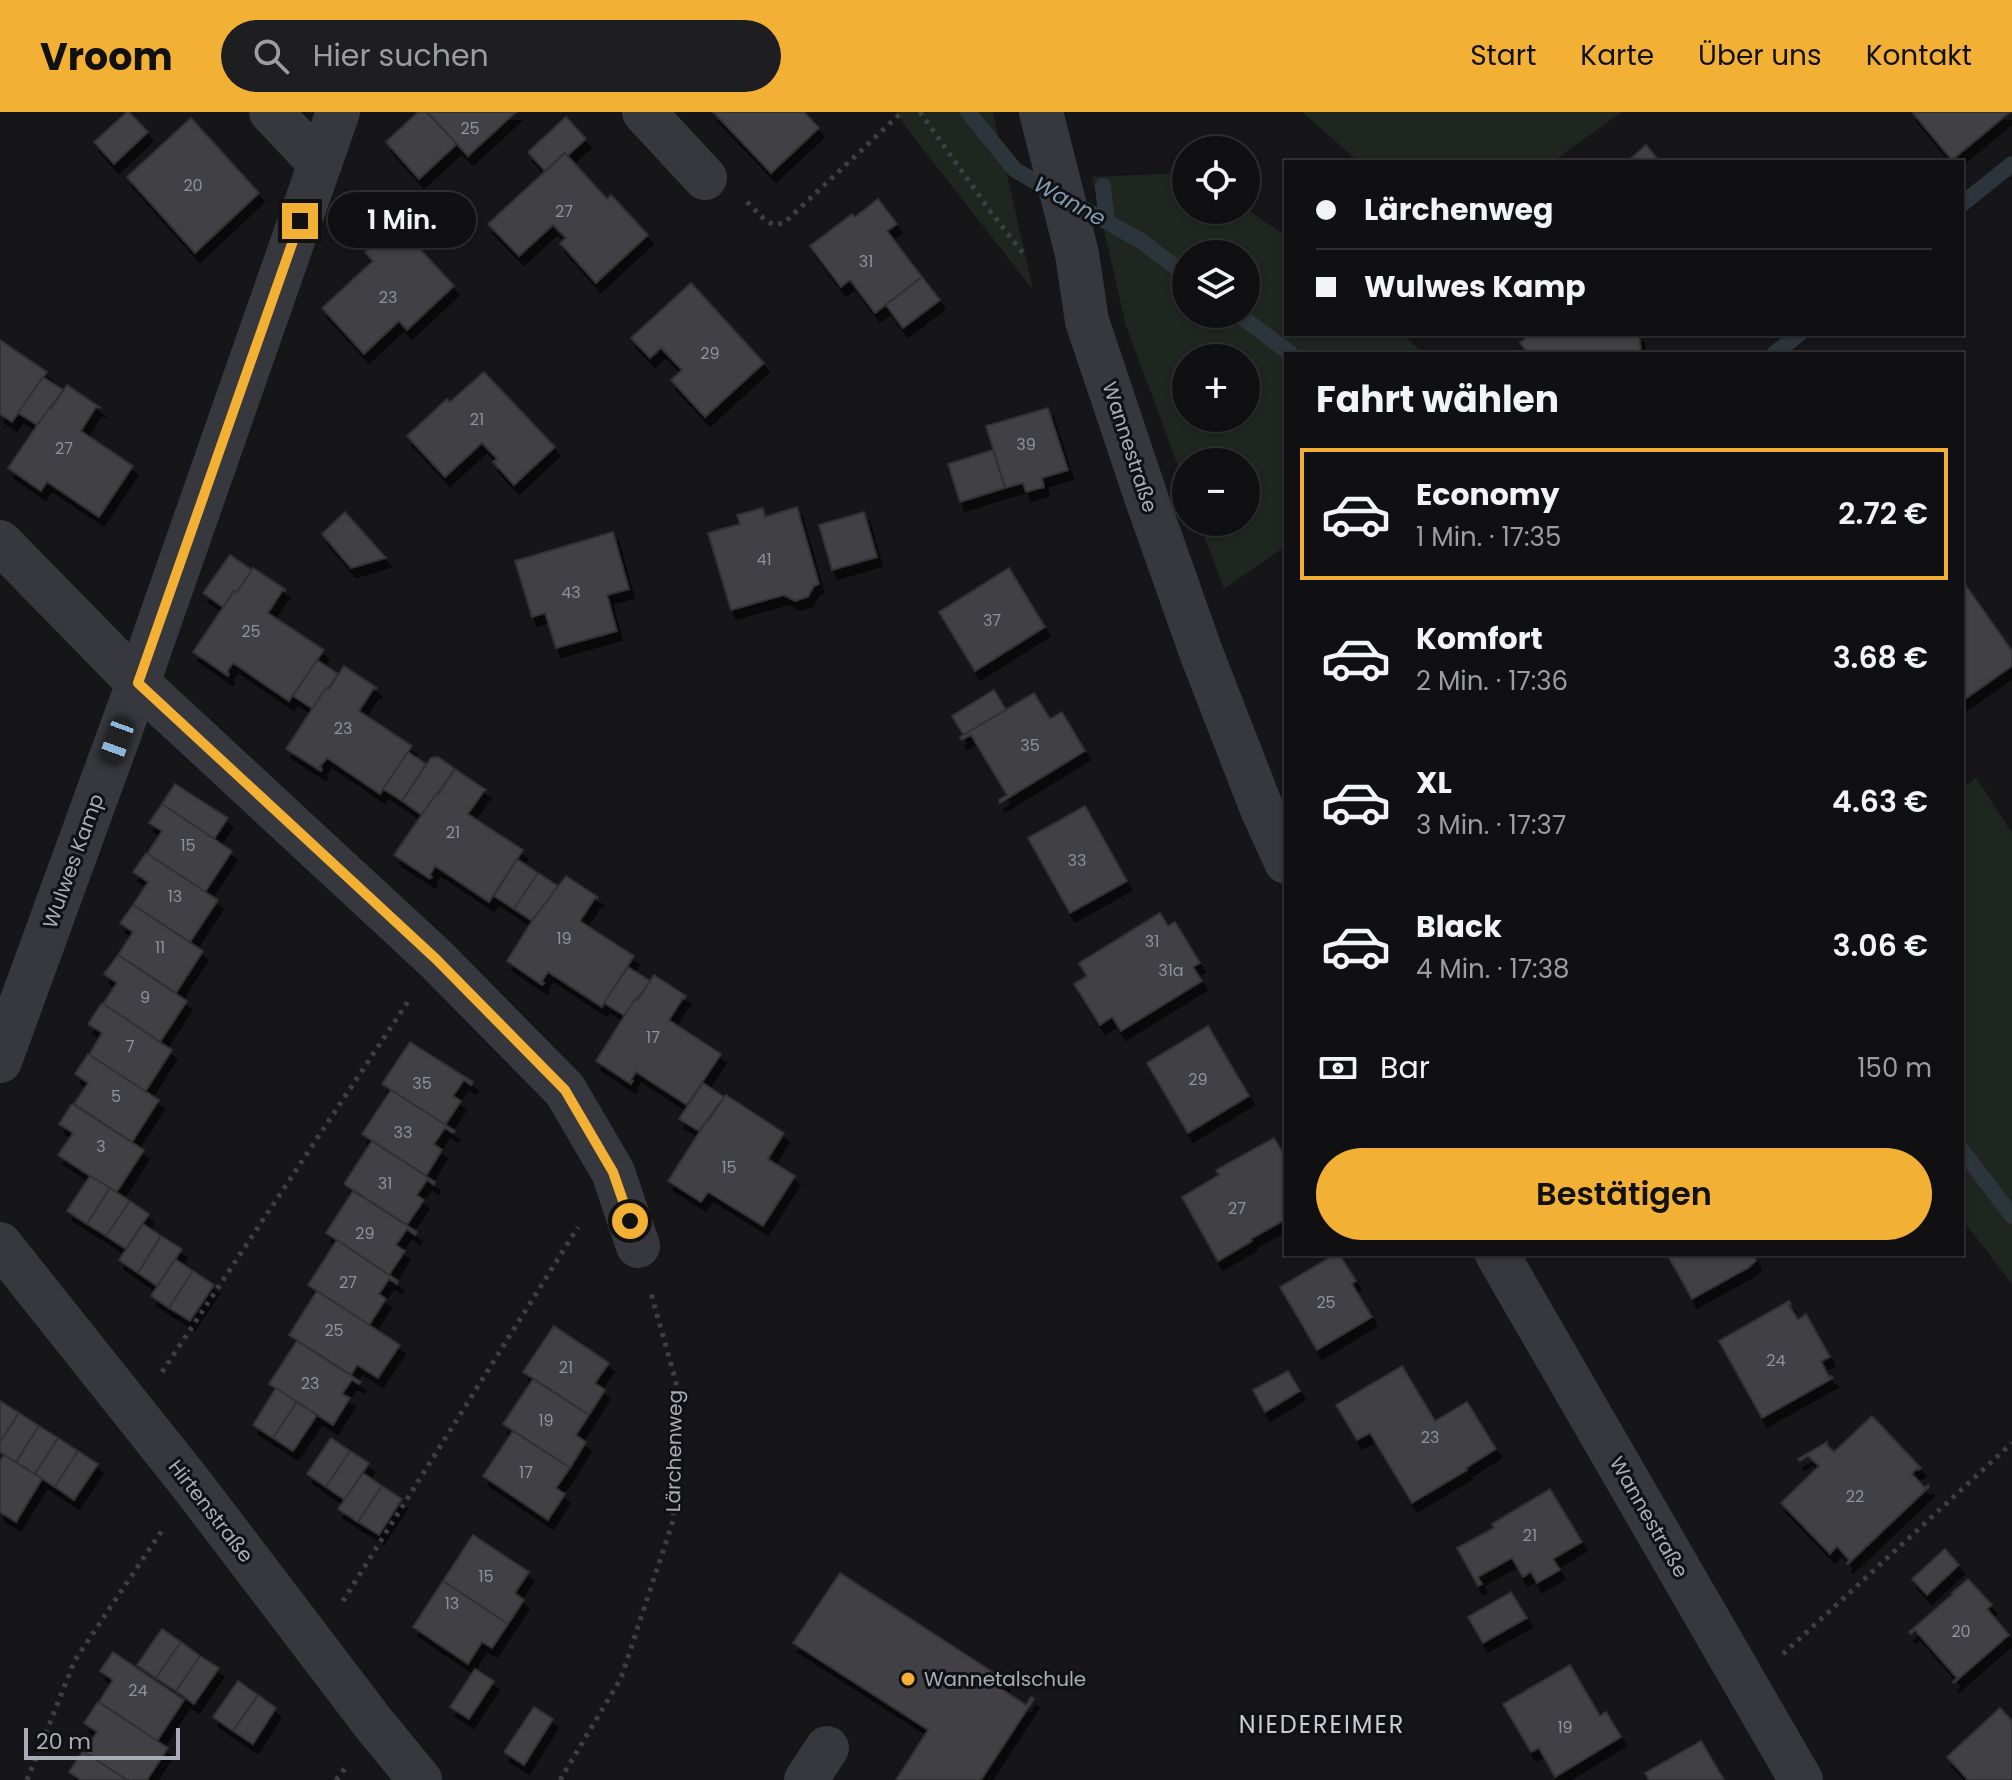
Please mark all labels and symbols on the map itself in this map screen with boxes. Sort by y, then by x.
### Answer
house number: 25 [460,117,480,140]
water label: Wanne [1028,169,1111,234]
house number: 20 [183,174,203,197]
callout: 1 Min. [328,193,476,249]
house number: 27 [555,200,573,223]
route end [282,203,318,239]
house number: 31 [859,250,873,273]
house number: 23 [379,286,397,309]
house number: 29 [700,342,720,365]
street label: Wannestraße [1096,378,1164,516]
house number: 21 [470,408,484,431]
house number: 39 [1016,433,1036,456]
house number: 27 [55,437,73,460]
house number: 41 [756,548,772,571]
house number: 43 [561,581,581,604]
house number: 37 [983,609,1001,632]
house number: 25 [241,620,261,643]
car [98,714,136,768]
house number: 23 [334,717,352,740]
house number: 35 [1020,734,1040,757]
street label: Wulwes Kamp [36,790,110,932]
house number: 21 [446,821,460,844]
house number: 15 [180,834,196,857]
house number: 33 [1068,849,1086,872]
house number: 13 [168,885,182,908]
house number: 19 [556,927,572,950]
house number: 31 [1145,930,1159,953]
house number: 11 [155,936,165,959]
house number: 31a [1158,959,1184,982]
house number: 9 [140,986,150,1009]
house number: 17 [646,1026,660,1049]
house number: 7 [126,1035,135,1058]
house number: 29 [1188,1068,1208,1091]
house number: 35 [412,1072,432,1095]
house number: 5 [111,1085,121,1108]
house number: 33 [394,1121,412,1144]
house number: 3 [96,1135,106,1158]
house number: 15 [721,1156,737,1179]
house number: 31 [378,1172,392,1195]
house number: 27 [1228,1197,1246,1220]
route start [612,1203,648,1239]
house number: 29 [355,1222,375,1245]
house number: 27 [339,1271,357,1294]
house number: 25 [1316,1291,1336,1314]
house number: 25 [324,1319,344,1342]
house number: 24 [1766,1349,1786,1372]
house number: 21 [559,1356,573,1379]
house number: 23 [301,1372,319,1395]
street label: Lärchenweg [659,1390,689,1512]
house number: 19 [538,1409,554,1432]
house number: 23 [1421,1426,1439,1449]
street label: Wannestraße [1603,1451,1695,1583]
street label: Hirtenstraße [162,1454,260,1568]
house number: 17 [519,1461,533,1484]
house number: 22 [1846,1485,1864,1508]
house number: 21 [1523,1524,1537,1547]
house number: 15 [478,1565,494,1588]
house number: 13 [445,1592,459,1615]
house number: 20 [1951,1620,1971,1643]
place label: Wannetalschule [924,1665,1086,1693]
marker: Wannetalschule [899,1670,917,1688]
house number: 24 [128,1679,148,1702]
district label: NIEDEREIMER [1239,1708,1405,1741]
house number: 19 [1557,1716,1573,1739]
scale bar [24,1724,180,1760]

